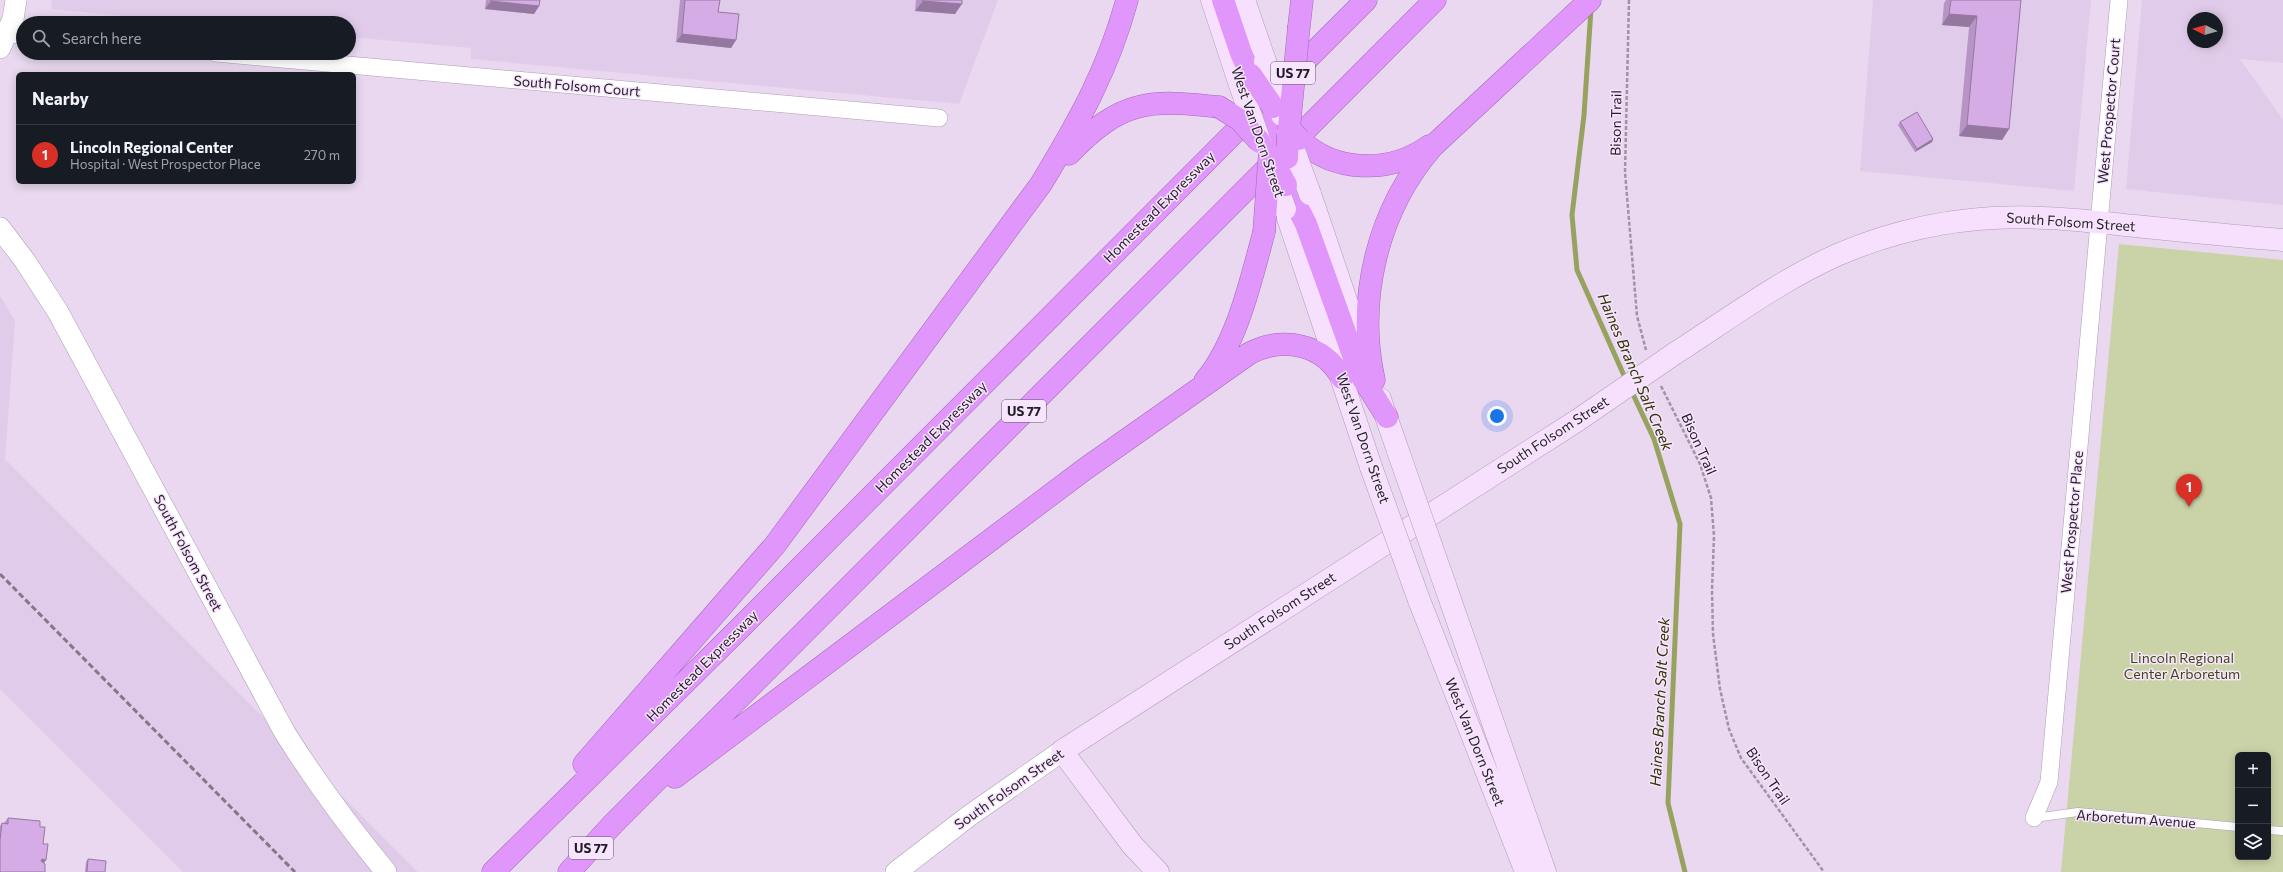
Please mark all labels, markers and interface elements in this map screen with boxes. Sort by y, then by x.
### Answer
north arrow [2187,12,2223,48]
search box [16,16,356,60]
icon: search [30,27,52,49]
text: Search here [62,29,141,47]
street label: West Prospector Court [2094,37,2123,184]
road number: US 77 [1271,62,1315,84]
street label: West Van Dorn Street [1228,64,1289,200]
street label: South Folsom Court [513,71,641,100]
text: Nearby [32,88,89,109]
street label: Bison Trail [1606,90,1625,156]
text: Lincoln Regional Center [70,138,233,156]
text: 1 [42,147,48,163]
text: 270 m [304,147,340,163]
street label: Homestead Expressway [1099,147,1218,266]
text: Hospital · West Prospector Place [70,156,261,172]
street label: South Folsom Street [2006,208,2137,235]
water label: Haines Branch Salt Creek [1595,290,1678,454]
street label: West Van Dorn Street [1333,370,1394,506]
street label: Homestead Expressway [871,377,990,496]
street label: South Folsom Street [1494,392,1612,477]
road number: US 77 [1002,400,1046,422]
your location [1487,406,1507,426]
street label: Bison Trail [1678,410,1721,477]
street label: West Prospector Place [2057,450,2086,594]
pin: 1 [2176,474,2202,507]
street label: South Folsom Street [150,492,227,614]
street label: South Folsom Street [1221,568,1339,653]
street label: Homestead Expressway [642,606,761,725]
water label: Haines Branch Salt Creek [1646,616,1672,787]
park label: Lincoln Regional Center Arboretum [2124,649,2240,682]
street label: West Van Dorn Street [1442,675,1509,809]
street label: South Folsom Street [951,744,1067,833]
street label: Bison Trail [1743,744,1794,808]
map controls [2235,752,2271,860]
button: + [2235,752,2271,788]
button: − [2235,788,2271,824]
street label: Arboretum Avenue [2076,806,2196,831]
button: layers [2235,824,2271,860]
road number: US 77 [569,837,613,859]

